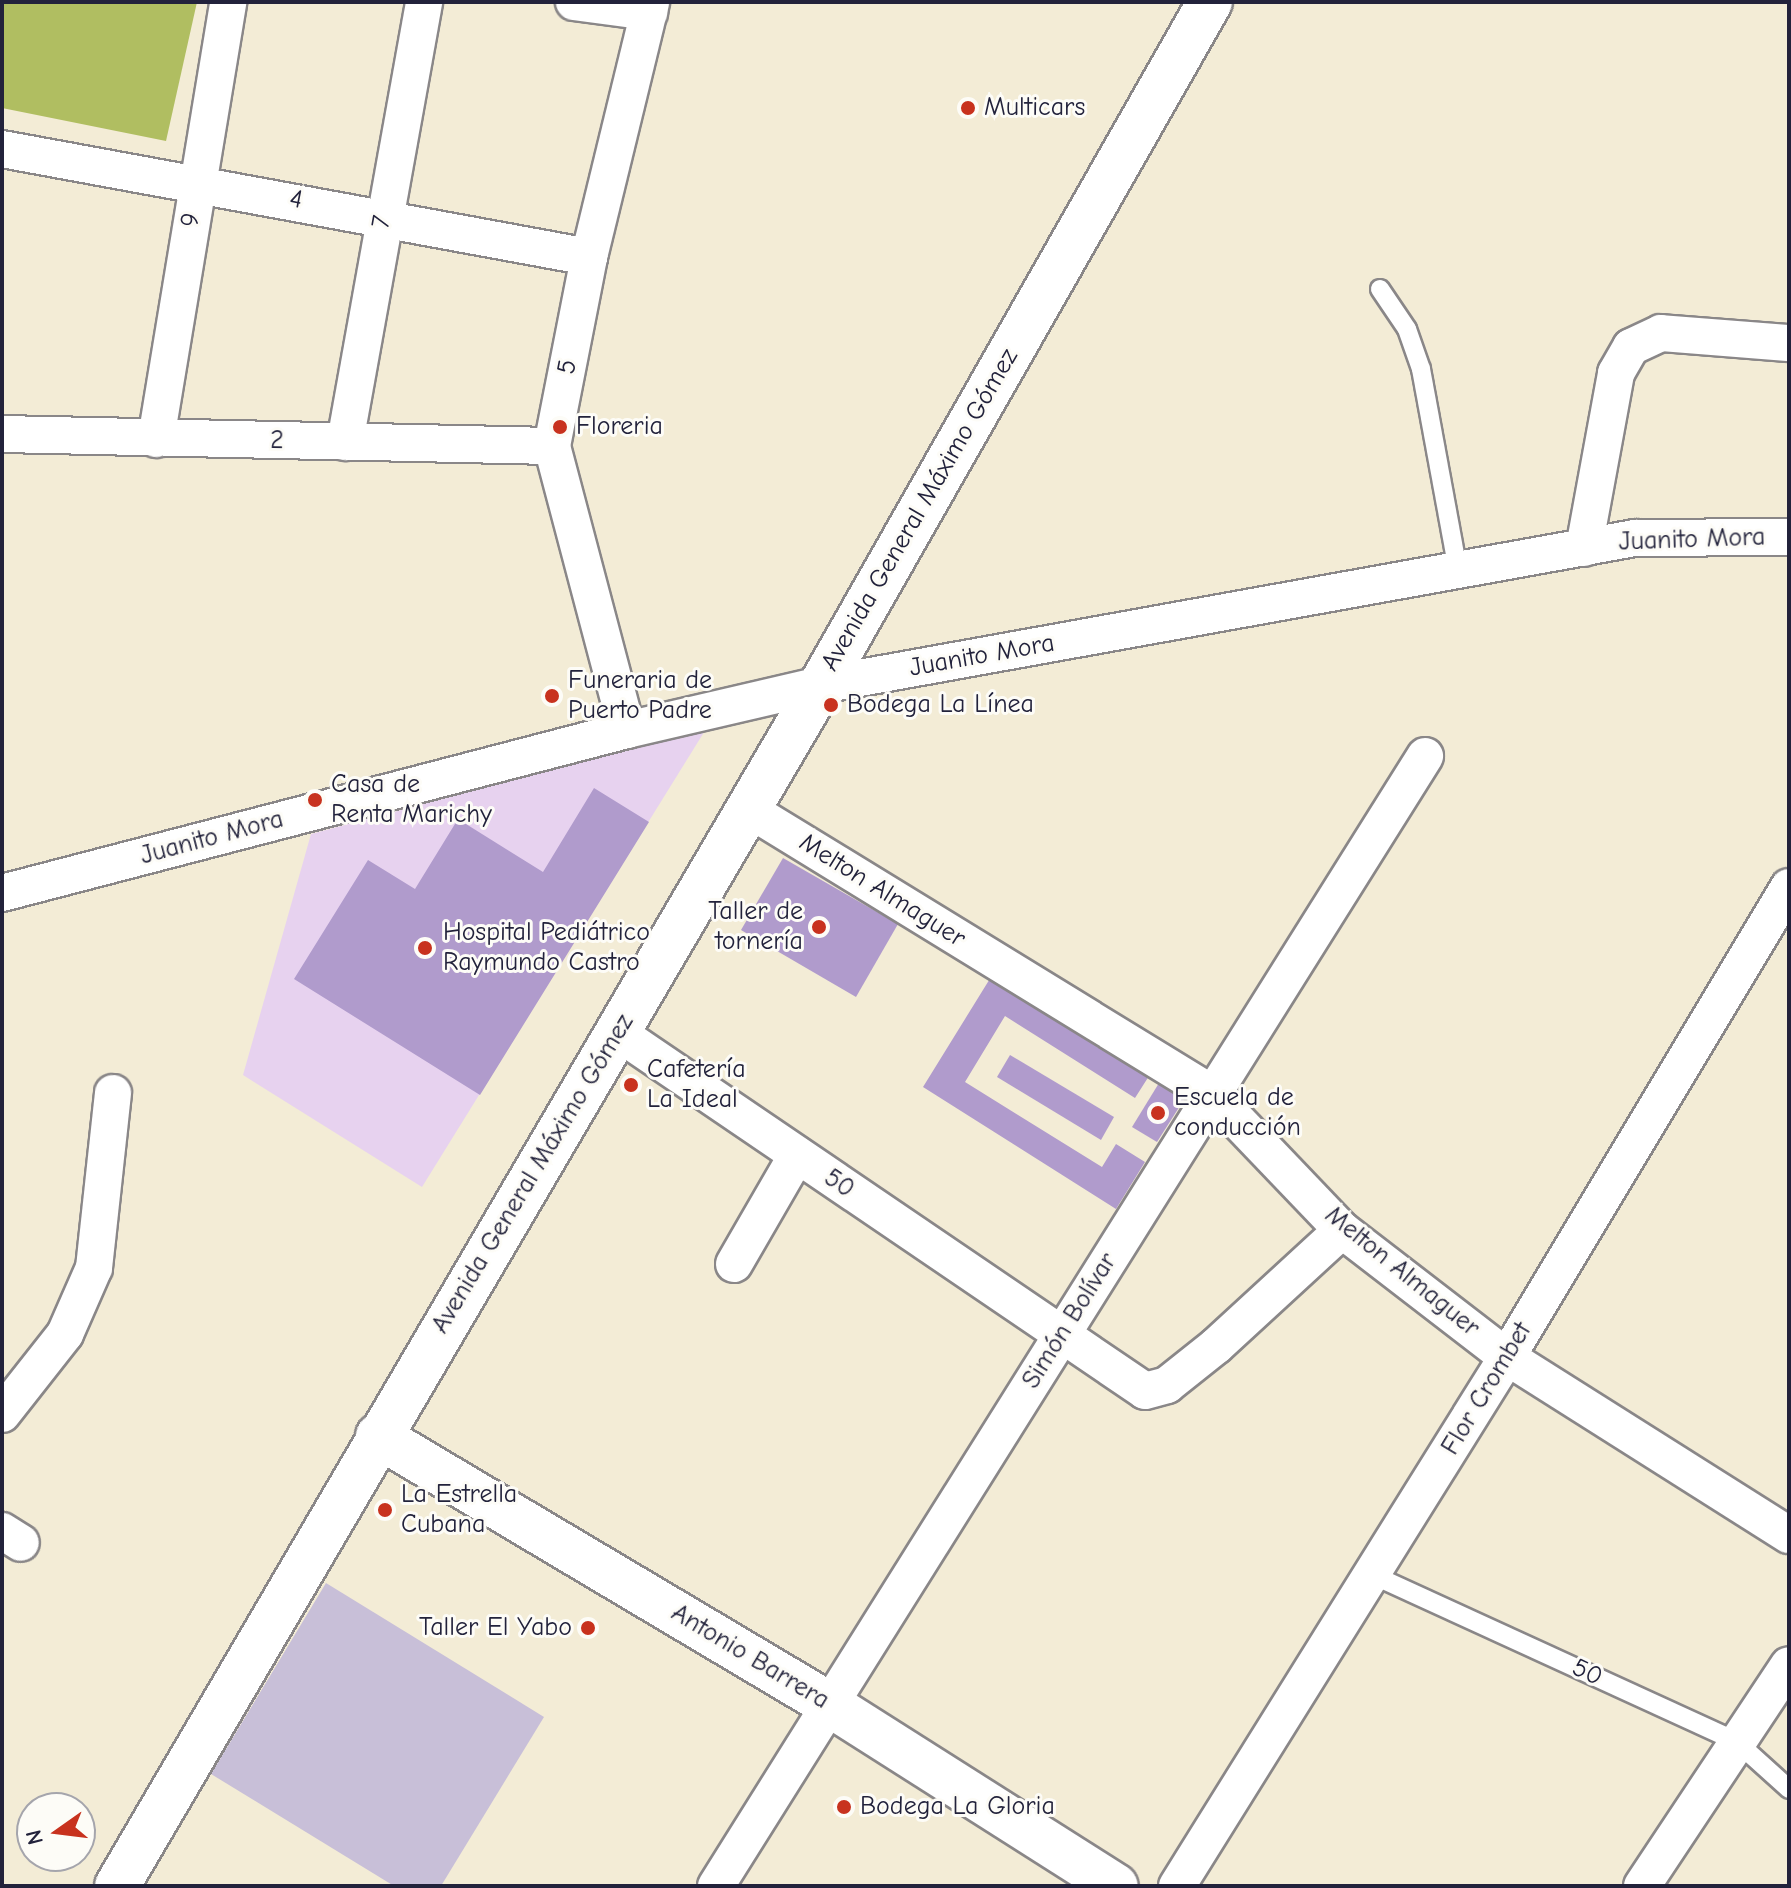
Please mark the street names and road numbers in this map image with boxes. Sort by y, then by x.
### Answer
street label: 4 [287,183,305,217]
street label: 9 [175,211,207,229]
street label: 7 [366,213,398,231]
street label: Avenida General Máximo Gómez [815,343,1025,677]
street label: 5 [551,357,585,377]
street label: 2 [270,425,284,457]
street label: Juanito Mora [1618,522,1766,558]
street label: Juanito Mora [907,628,1057,684]
street label: Juanito Mora [137,804,287,872]
street label: Melton Almaguer [793,827,971,955]
street label: Avenida General Máximo Gómez [425,1009,641,1339]
street label: 50 [818,1163,860,1205]
street label: Melton Almaguer [1318,1200,1486,1344]
street label: Simón Bolívar [1016,1247,1124,1395]
street label: Flor Crombet [1435,1317,1539,1461]
street label: Antonio Barrera [665,1598,835,1716]
street label: 50 [1567,1653,1607,1693]

